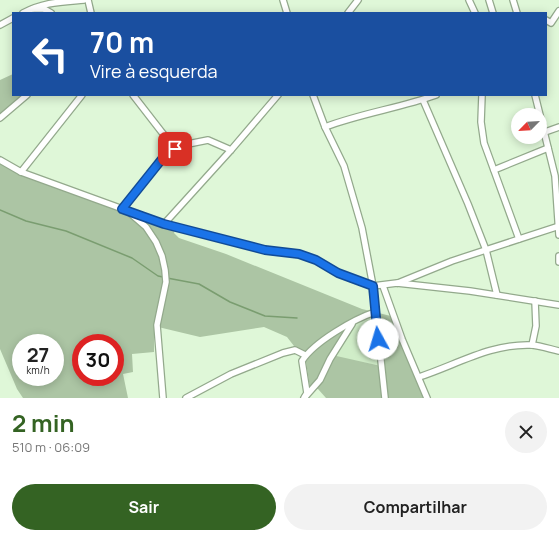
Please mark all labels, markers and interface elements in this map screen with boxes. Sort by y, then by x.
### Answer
text: 70 m [90,23,154,61]
icon: left [24,28,76,80]
text: Vire à esquerda [90,59,218,83]
north arrow [511,108,547,144]
map controls [511,108,547,144]
pin [158,132,192,166]
icon: arrive [164,138,186,160]
position arrow [357,318,399,360]
speed limit sign: 30 [72,334,124,386]
text: 27 [27,341,49,368]
text: km/h [26,363,50,377]
text: 2 min [12,406,74,439]
button: close [505,411,547,453]
text: 510 m · 06:09 [12,438,90,456]
button: Sair [12,484,276,530]
button: Compartilhar [284,484,547,530]

